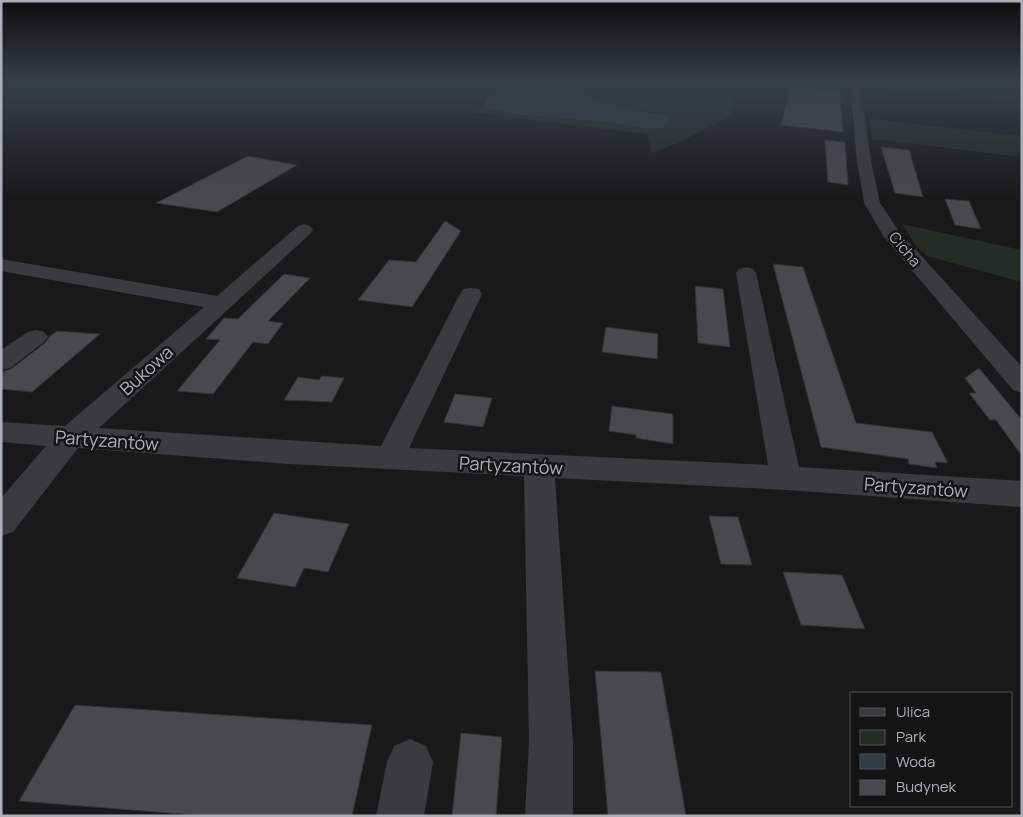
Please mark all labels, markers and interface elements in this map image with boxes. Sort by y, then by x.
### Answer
street label: Cicha [884,227,926,271]
street label: Bukowa [114,340,178,400]
street label: Partyzantów [54,424,160,456]
street label: Partyzantów [458,450,564,480]
street label: Partyzantów [863,471,969,503]
legend [850,692,1013,807]
text: Ulica [896,701,930,722]
text: Park [896,726,926,747]
text: Woda [896,751,935,772]
text: Budynek [896,776,957,797]

